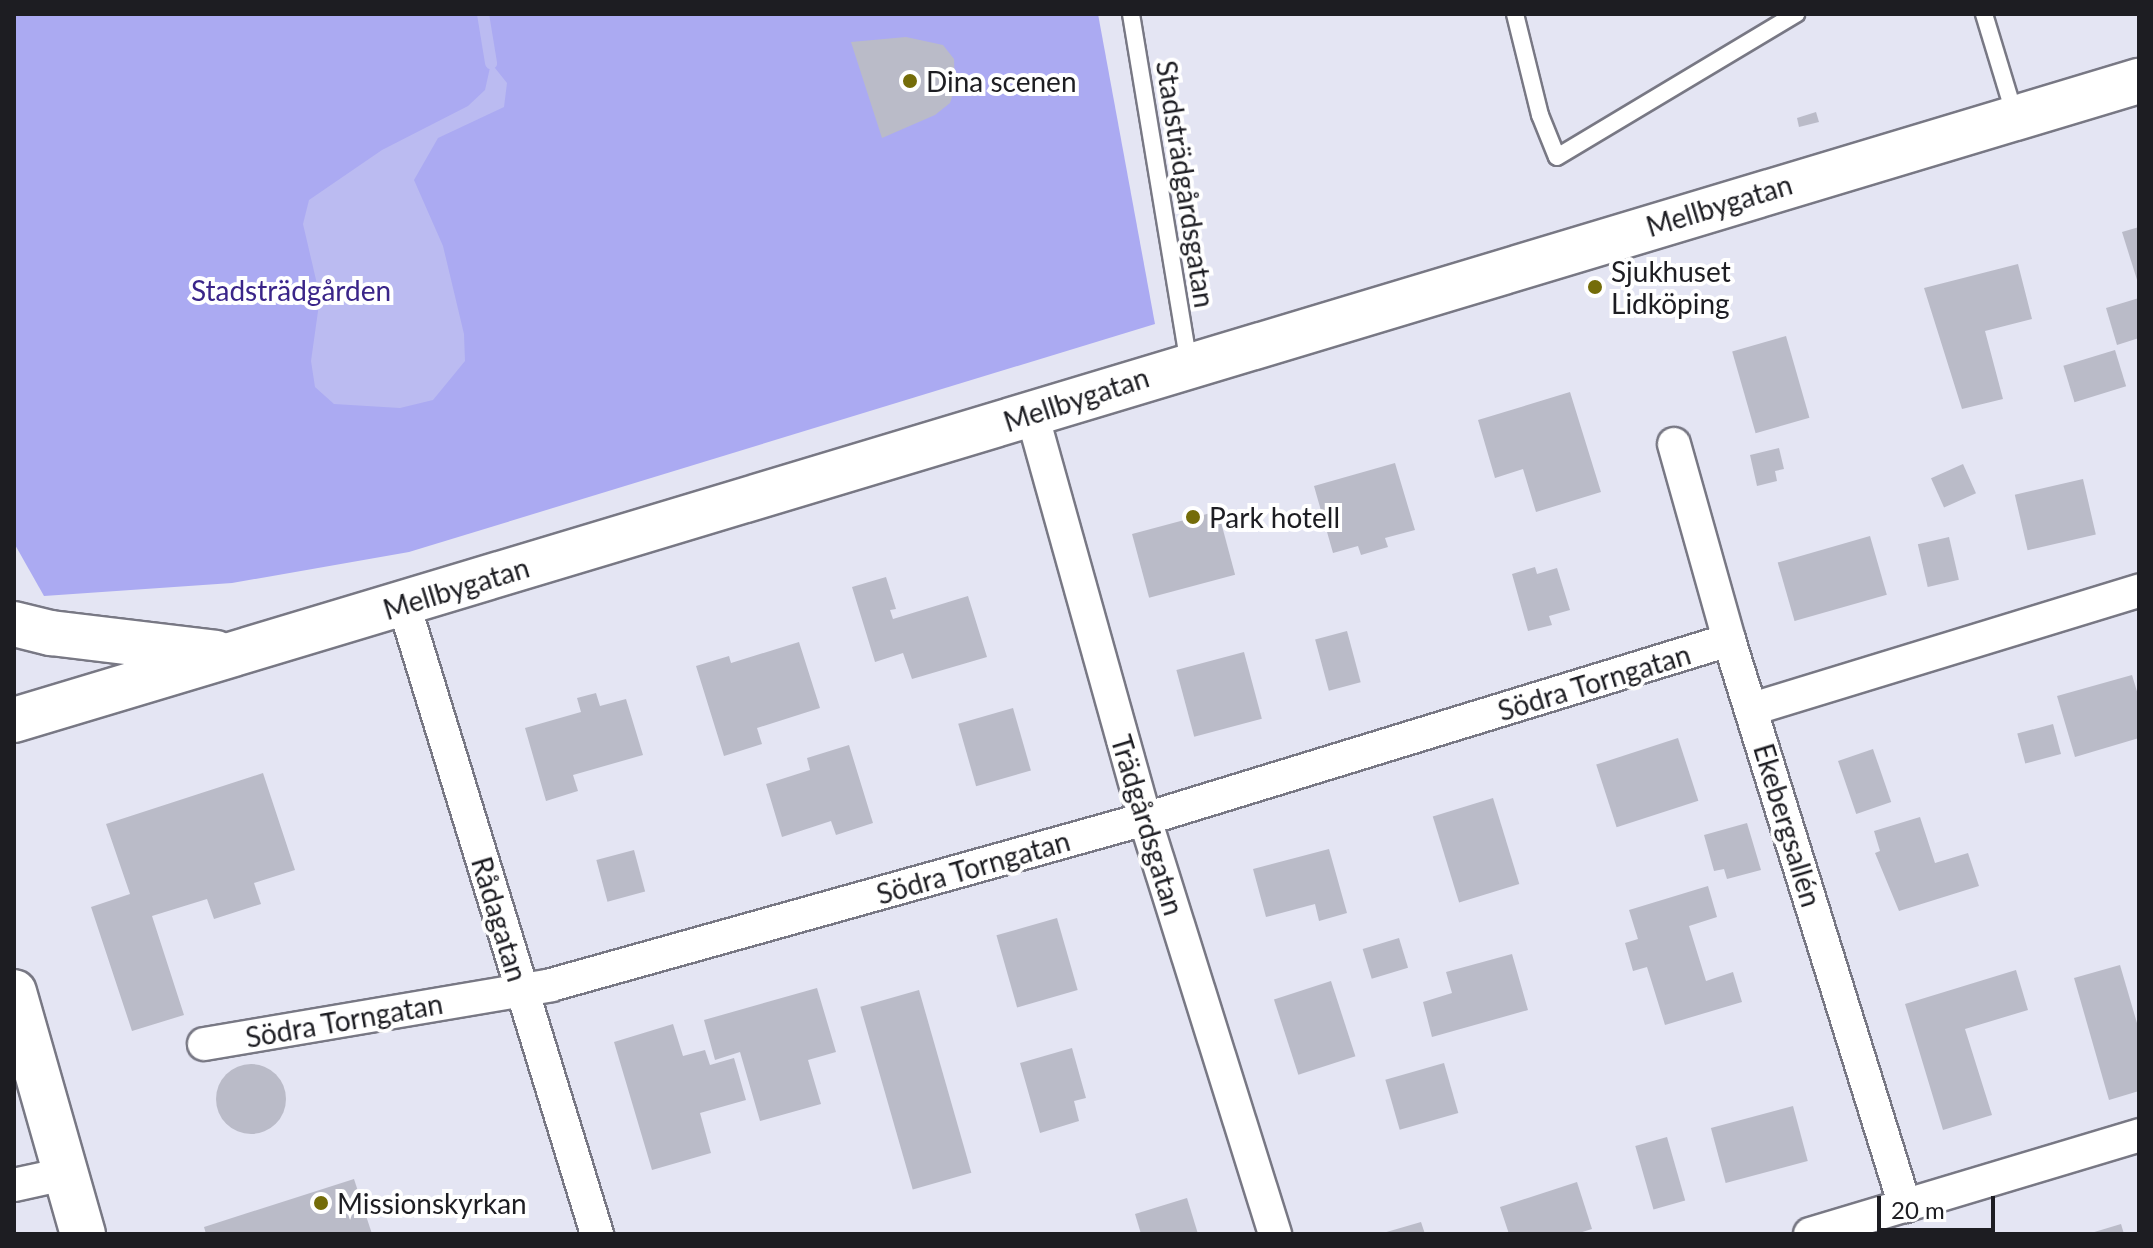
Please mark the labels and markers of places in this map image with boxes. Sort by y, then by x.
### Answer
place label: Dina scenen [926,64,1076,98]
marker: Dina scenen [901,72,919,90]
place label: Sjukhuset Lidköping [1611,254,1731,320]
marker: Sjukhuset Lidköping [1586,278,1604,296]
place label: Park hotell [1209,500,1340,534]
marker: Park hotell [1184,508,1202,526]
place label: Missionskyrkan [337,1186,527,1220]
marker: Missionskyrkan [312,1194,330,1212]

